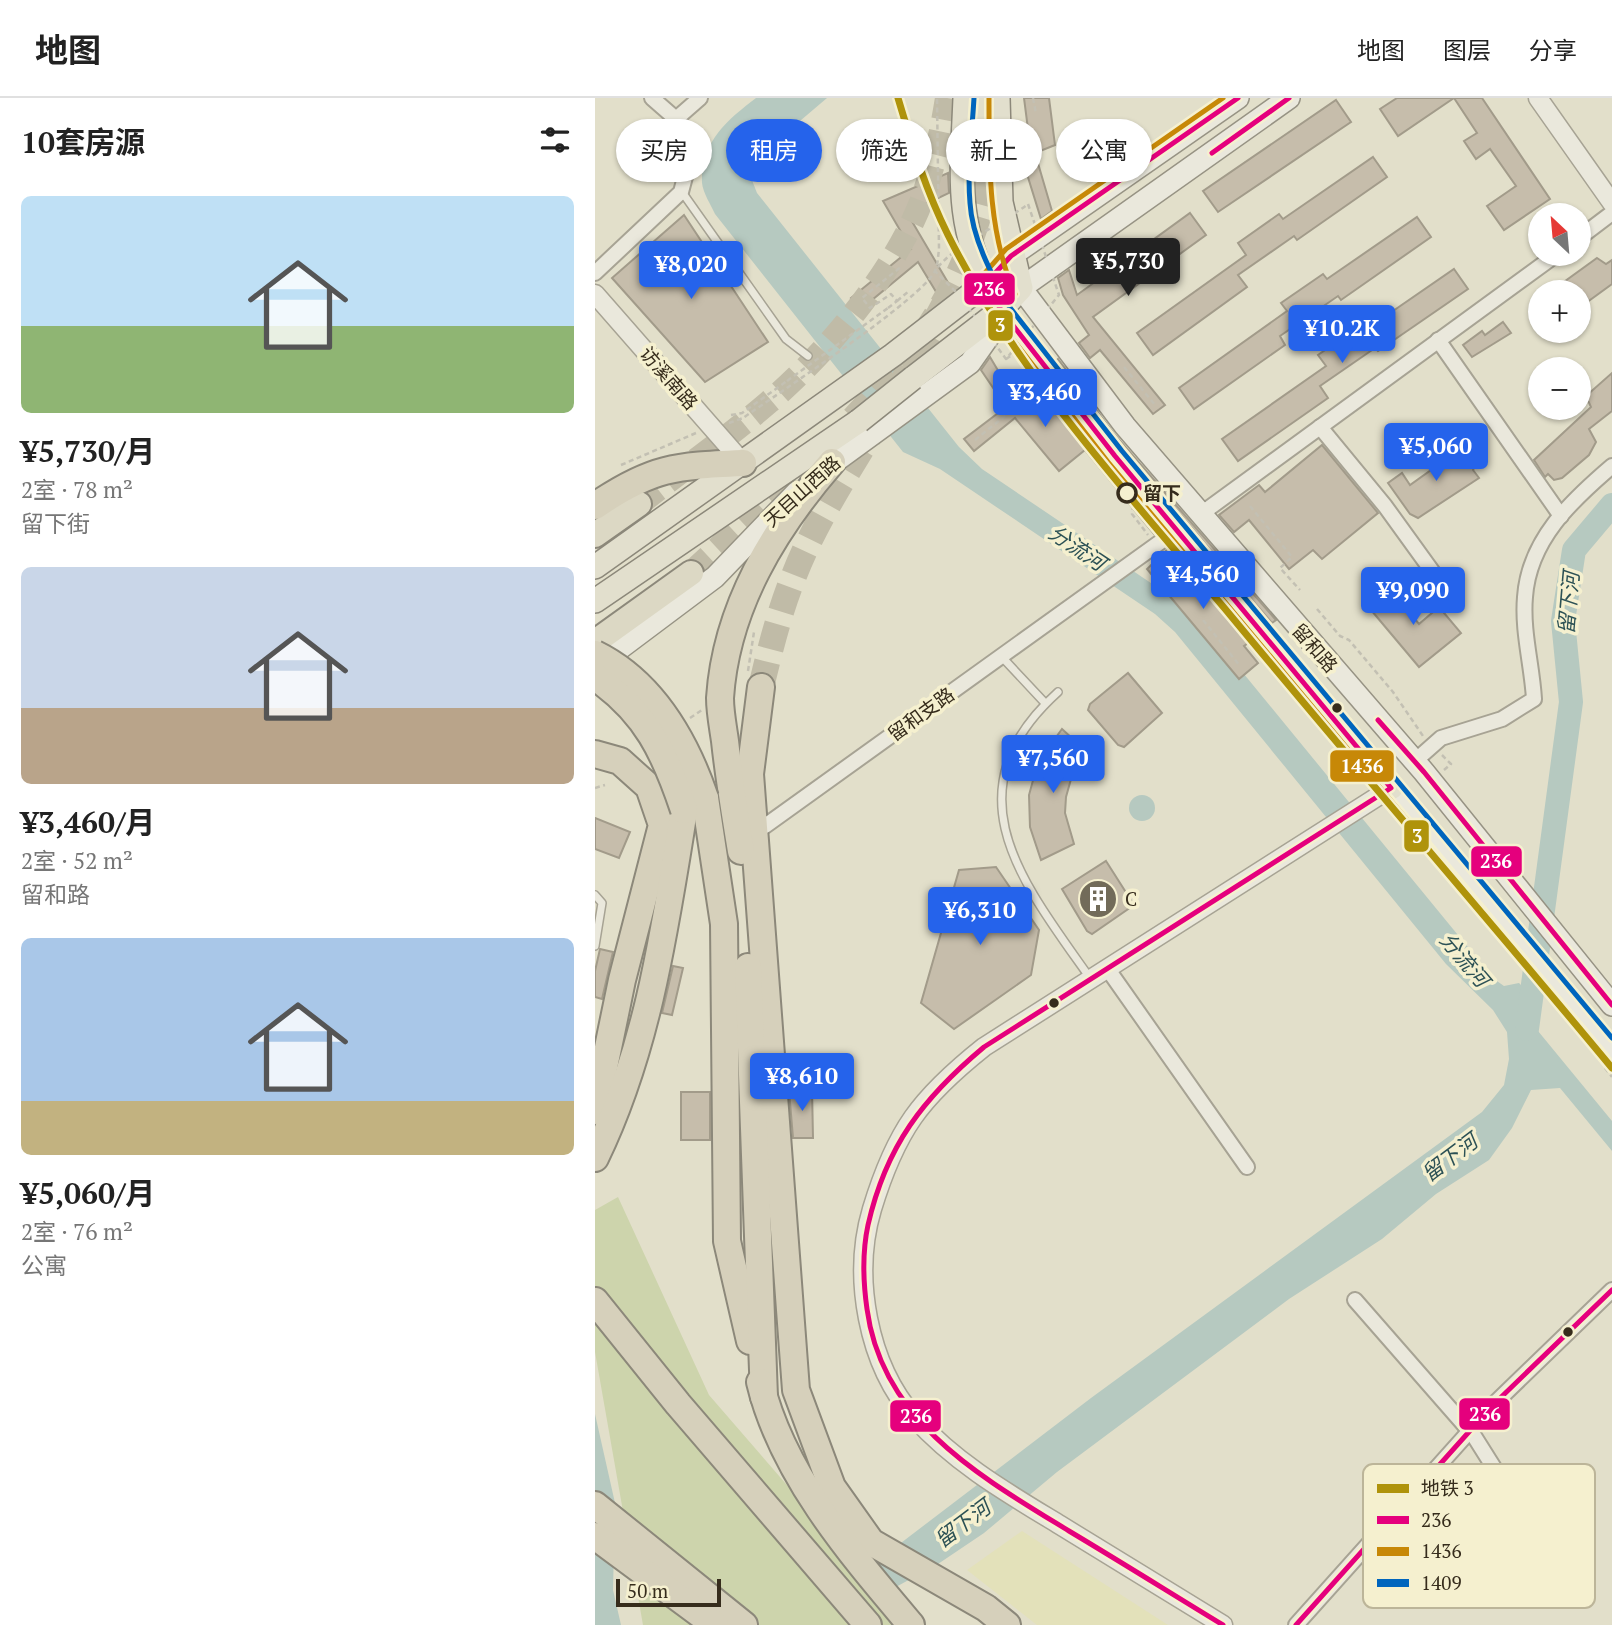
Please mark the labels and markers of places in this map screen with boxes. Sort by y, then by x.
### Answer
pin: ¥5,730 [1071,238,1185,298]
pin: ¥8,020 [634,242,748,301]
pin: ¥10.2K [1285,306,1399,365]
pin: ¥3,460 [988,370,1102,429]
pin: ¥5,060 [1379,424,1493,483]
place label: 留下 [1143,480,1181,505]
marker: 留下 [1117,483,1137,503]
pin: ¥4,560 [1146,552,1260,611]
pin: ¥9,090 [1356,568,1470,627]
unlabelled marker [1330,701,1344,715]
pin: ¥7,560 [996,736,1110,795]
building icon: C [1077,878,1119,920]
place label: C [1125,886,1137,911]
pin: ¥6,310 [923,888,1037,947]
unlabelled marker [1047,996,1061,1010]
pin: ¥8,610 [745,1054,859,1113]
unlabelled marker [1561,1325,1575,1339]

